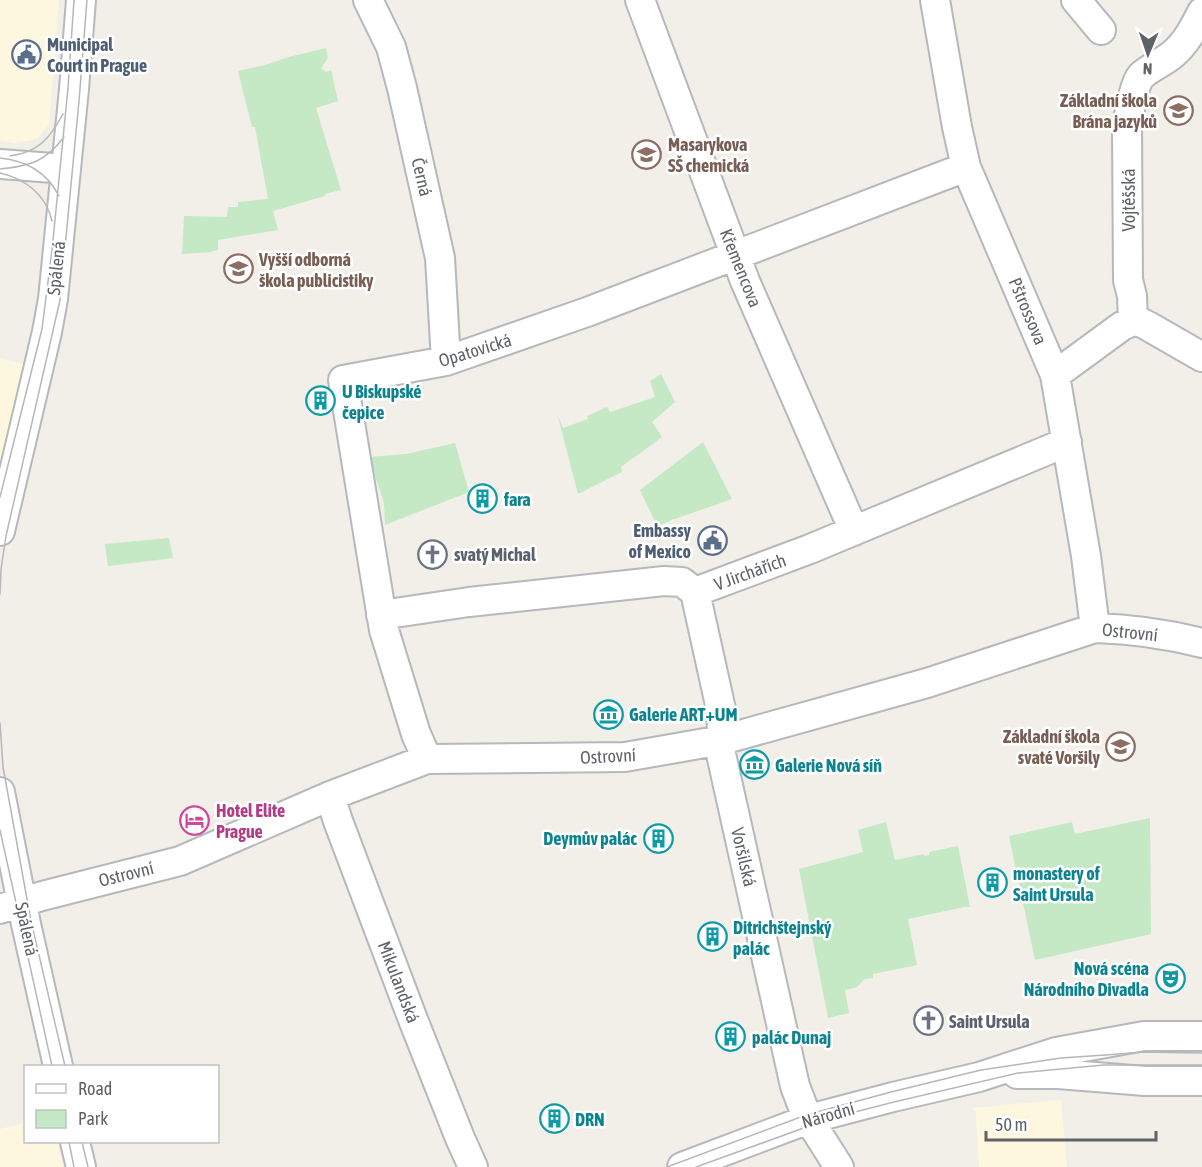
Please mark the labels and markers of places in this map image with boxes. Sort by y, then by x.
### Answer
place label: Municipal Court in Prague [47,34,147,76]
public building icon: Municipal Court in Prague [10,38,42,70]
place label: Základní škola Brána jazyků [1060,90,1157,132]
school or university icon: Základní škola Brána jazyků [1162,94,1194,126]
place label: Masarykova SŠ chemická [668,134,749,176]
school or university icon: Masarykova SŠ chemická [631,138,663,170]
place label: Vyšší odborná škola publicistiky [258,249,374,291]
school or university icon: Vyšší odborná škola publicistiky [222,253,254,285]
place label: U Biskupské čepice [342,381,421,423]
building icon: U Biskupské čepice [305,385,337,417]
building icon: fara [467,483,499,515]
place label: fara [503,489,531,510]
place label: Embassy of Mexico [629,520,692,562]
public building icon: Embassy of Mexico [696,524,728,556]
church icon: svatý Michal [417,538,449,570]
place label: svatý Michal [454,544,536,565]
museum icon: Galerie ART+UM [592,698,624,730]
place label: Galerie ART+UM [629,704,738,725]
place label: Základní škola svaté Voršily [1003,726,1101,768]
school or university icon: Základní škola svaté Voršily [1105,730,1137,762]
museum icon: Galerie Nová síň [738,749,770,781]
place label: Galerie Nová síň [775,755,882,776]
place label: Hotel Elite Prague [216,800,285,842]
hotel icon: Hotel Elite Prague [179,804,211,836]
building icon: Deymův palác [642,822,674,854]
place label: Deymův palác [543,828,637,849]
place label: monastery of Saint Ursula [1013,863,1101,905]
building icon: monastery of Saint Ursula [976,867,1008,899]
place label: Ditrichštejnský palác [733,917,832,959]
building icon: Ditrichštejnský palác [696,921,728,953]
place label: Nová scéna Národního Divadla [1024,958,1149,1000]
theatre icon: Nová scéna Národního Divadla [1154,962,1186,994]
church icon: Saint Ursula [912,1005,944,1037]
place label: Saint Ursula [949,1011,1030,1032]
building icon: palác Dunaj [715,1021,747,1053]
place label: palác Dunaj [752,1027,831,1048]
building icon: DRN [538,1103,570,1135]
place label: DRN [575,1109,605,1130]

